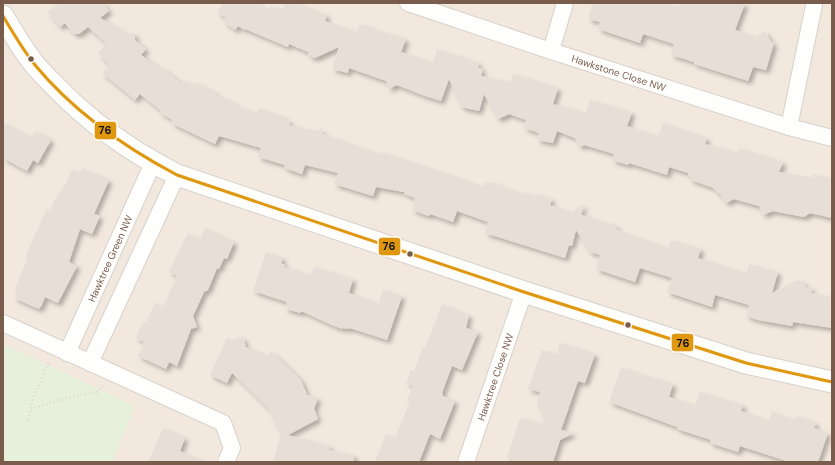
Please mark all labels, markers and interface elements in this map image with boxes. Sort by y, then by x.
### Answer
street label: Hawkstone Close NW [570,51,668,94]
unlabelled marker [26,54,36,64]
line badge: 76 [94,121,117,140]
text: 76 [99,123,111,137]
street label: Hawktree Green NW [85,213,135,304]
line badge: 76 [378,237,401,256]
text: 76 [383,239,395,253]
unlabelled marker [405,249,415,259]
unlabelled marker [623,320,633,330]
street label: Hawktree Close NW [474,331,516,422]
line badge: 76 [671,333,694,352]
text: 76 [677,336,689,350]

